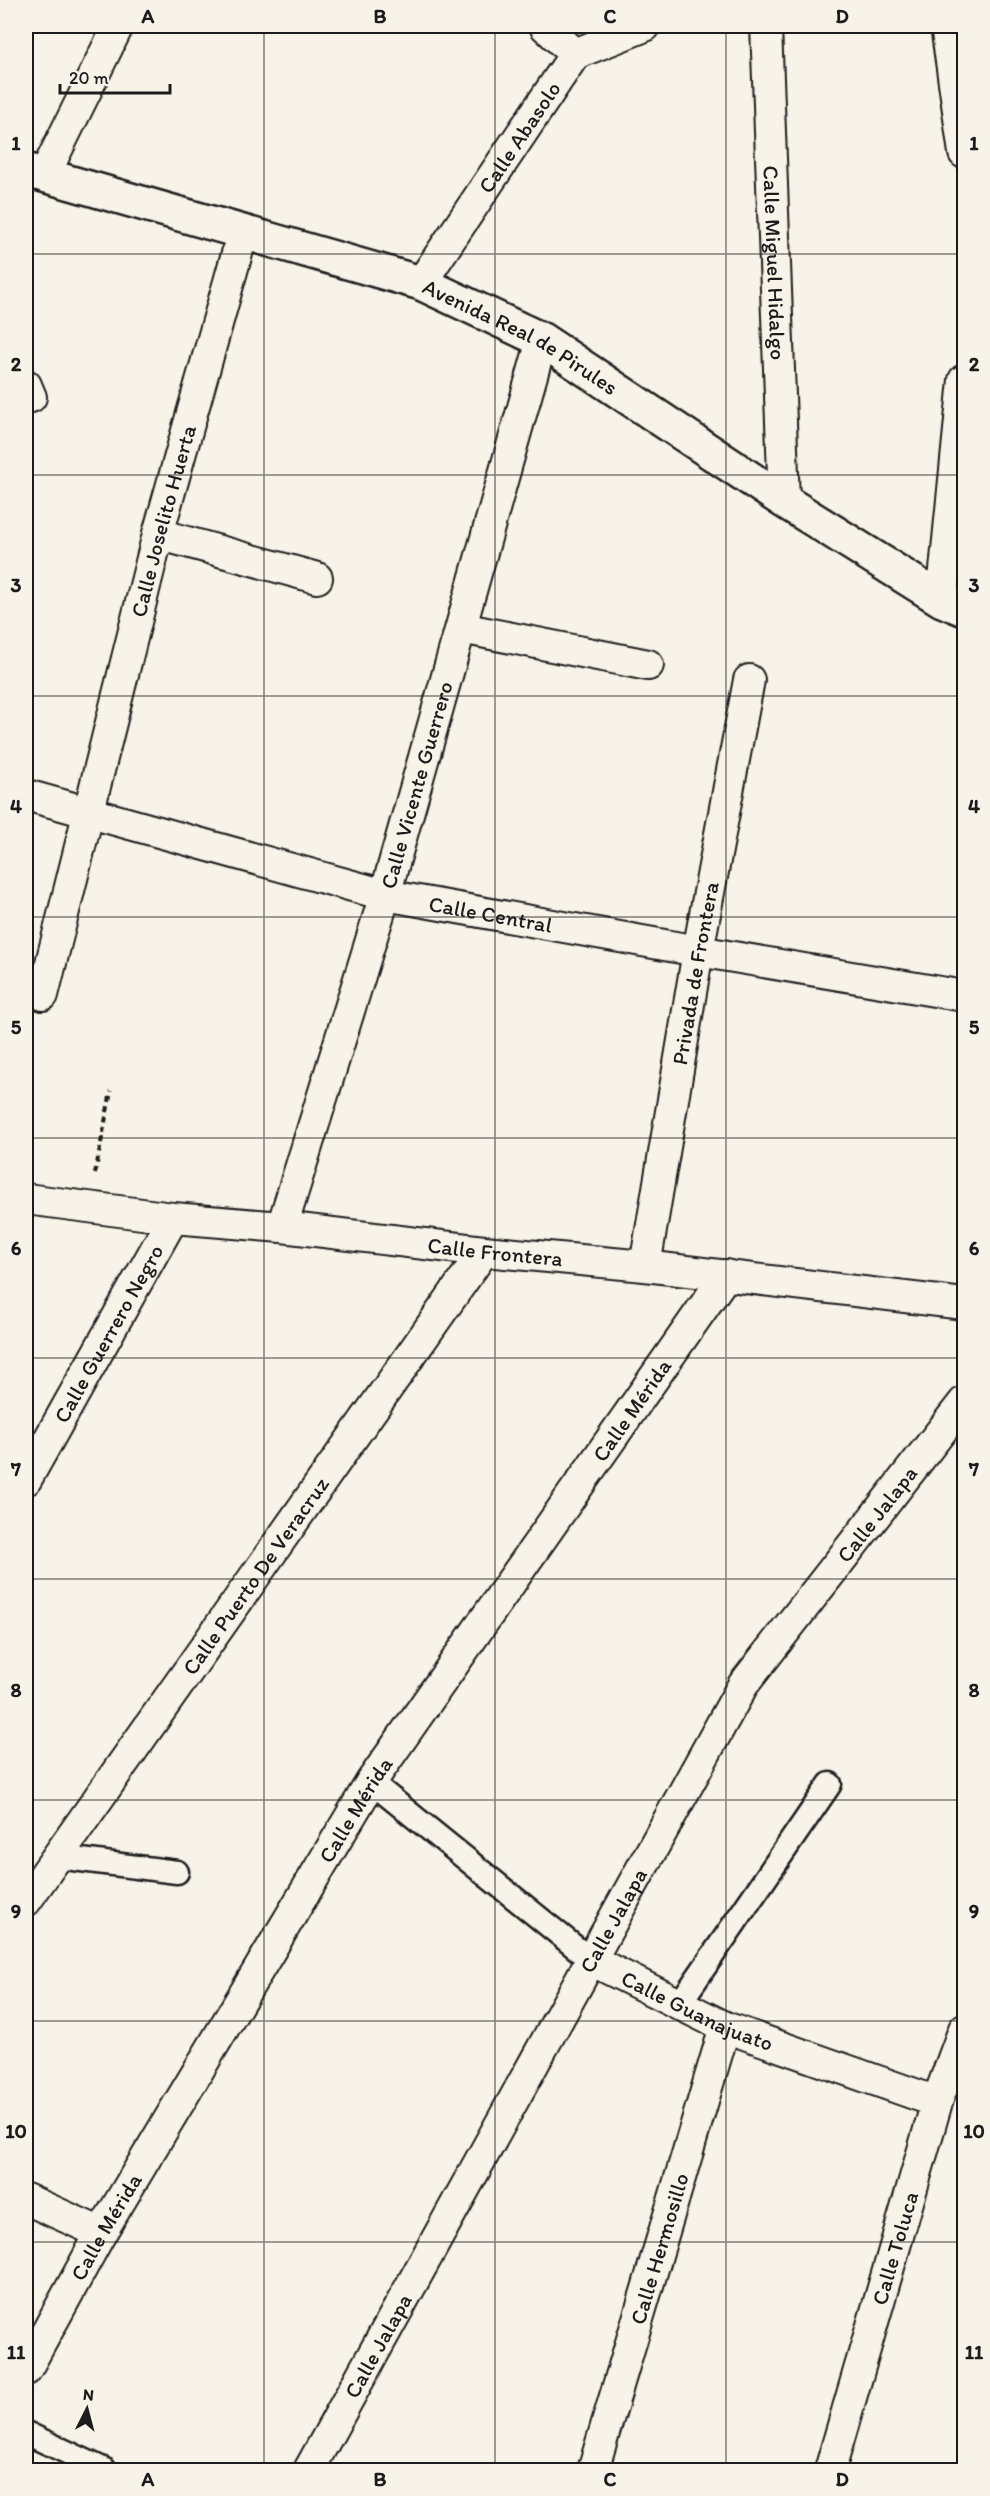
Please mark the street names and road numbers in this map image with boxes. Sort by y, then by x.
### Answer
street label: Calle Abasolo [472,76,567,198]
street label: Calle Miguel Hidalgo [757,165,792,361]
street label: Avenida Real de Pirules [418,273,623,401]
street label: Calle Joselito Huerta [125,421,202,620]
street label: Calle Vicente Guerrero [374,678,459,892]
street label: Privada de Frontera [666,879,725,1067]
street label: Calle Central [427,890,554,939]
street label: Calle Frontera [426,1231,564,1272]
street label: Calle Guerrero Negro [48,1240,169,1428]
street label: Calle Mérida [587,1353,678,1467]
street label: Calle Jalapa [831,1460,923,1568]
street label: Calle Puerto De Veracruz [177,1472,335,1680]
street label: Calle Mérida [313,1751,399,1868]
street label: Calle Jalapa [574,1864,653,1978]
street label: Calle Guanajuato [617,1964,777,2057]
street label: Calle Mérida [65,2168,148,2285]
street label: Calle Hermosillo [624,2170,695,2328]
street label: Calle Toluca [866,2188,924,2308]
street label: Calle Jalapa [338,2289,418,2403]

